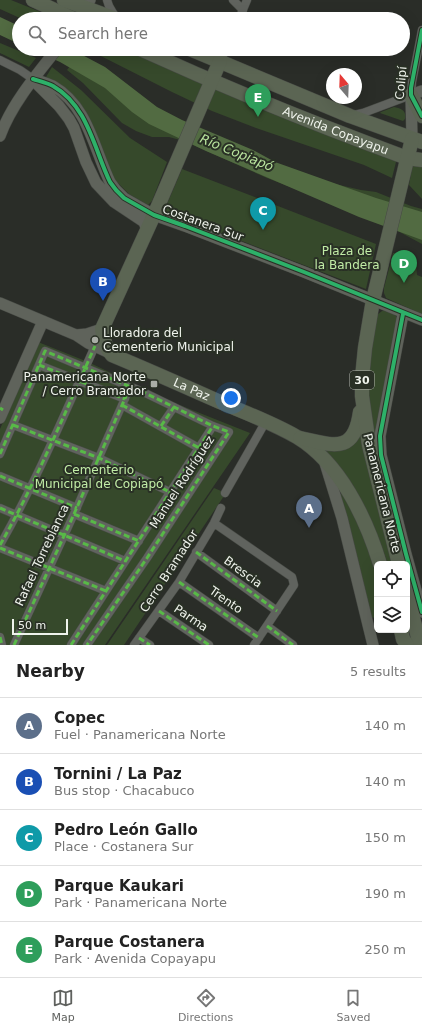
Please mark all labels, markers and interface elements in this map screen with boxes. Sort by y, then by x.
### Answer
search box [12,12,410,56]
icon: search [26,23,48,45]
text: Search here [58,25,148,43]
street label: Colipí [393,65,409,100]
north arrow [326,68,362,104]
pin: E [245,84,271,117]
street label: Avenida Copayapu [281,104,390,158]
water label: Río Copiapó [198,131,276,174]
pin: C [250,197,276,230]
street label: Costanera Sur [161,202,246,244]
park label: Plaza de la Bandera [315,244,379,272]
pin: D [391,250,417,283]
pin: B [90,268,116,301]
place label: Lloradora del Cementerio Municipal [103,326,234,354]
marker: Lloradora del Cementerio Municipal [90,335,100,345]
place label: Panamericana Norte / Cerro Bramador [24,370,146,398]
road number: 30 [350,371,374,389]
street label: La Paz [171,375,212,404]
marker: Panamericana Norte / Cerro Bramador [149,379,159,389]
your location [221,388,241,408]
street label: Panamericana Norte [360,432,404,554]
street label: Manuel Rodríguez [147,433,217,531]
park label: Cementerio Municipal de Copiapó [35,463,163,491]
pin: A [296,495,322,528]
street label: Rafael Torreblanca [12,502,72,608]
street label: Cerro Bramador [137,527,201,615]
street label: Brescia [221,553,265,591]
map controls [374,561,410,633]
button: locate [374,561,410,597]
street label: Trento [206,583,245,616]
button: layers [374,597,410,633]
street label: Parma [171,602,211,634]
scale bar [12,617,68,636]
text: 50 m [18,619,46,632]
text: Nearby [16,661,85,681]
text: 5 results [350,664,406,679]
text: Copec [54,709,105,727]
text: A [24,718,34,733]
text: 140 m [364,718,406,733]
text: Fuel · Panamericana Norte [54,727,226,742]
text: Tornini / La Paz [54,765,182,783]
text: B [24,774,34,789]
text: 140 m [364,774,406,789]
text: Bus stop · Chacabuco [54,783,195,798]
text: Pedro León Gallo [54,821,198,839]
text: C [24,830,34,845]
text: 150 m [364,830,406,845]
text: Place · Costanera Sur [54,839,193,854]
text: Parque Kaukari [54,877,184,895]
text: D [24,886,34,901]
text: 190 m [364,886,406,901]
text: Park · Panamericana Norte [54,895,227,910]
text: Parque Costanera [54,933,205,951]
text: E [25,942,33,957]
text: 250 m [364,942,406,957]
text: Park · Avenida Copayapu [54,951,216,966]
tab: Map [52,987,75,1024]
tab: Directions [178,987,233,1024]
tab: Saved [336,987,370,1024]

